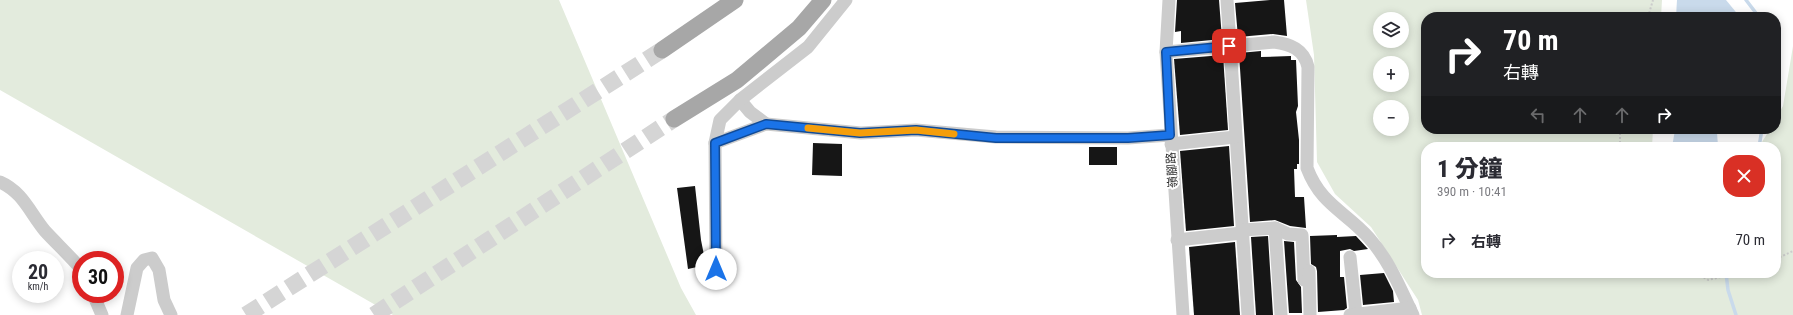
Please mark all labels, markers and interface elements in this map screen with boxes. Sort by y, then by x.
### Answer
map controls [1373,12,1409,136]
button: layers [1373,12,1409,48]
text: 70 m [1503,24,1559,57]
icon: right [1437,28,1489,80]
pin [1212,29,1246,63]
icon: arrive [1218,35,1240,57]
button: + [1373,56,1409,92]
text: 右轉 [1503,62,1539,83]
button: − [1373,100,1409,136]
icon: left [1527,104,1549,126]
icon: ahead [1569,104,1591,126]
icon: ahead [1611,104,1633,126]
icon: right [1653,104,1675,126]
street label: 嶺腳路 [1164,152,1180,188]
text: 1 分鐘 [1437,155,1503,183]
button: close [1723,155,1765,197]
text: 390 m · 10:41 [1437,184,1507,199]
icon: right [1437,229,1459,251]
text: 70 m [1735,231,1765,249]
text: 右轉 [1471,233,1501,251]
position arrow [695,248,737,290]
speed limit sign: 30 [72,251,124,303]
text: 20 [28,260,48,284]
text: km/h [28,281,48,292]

